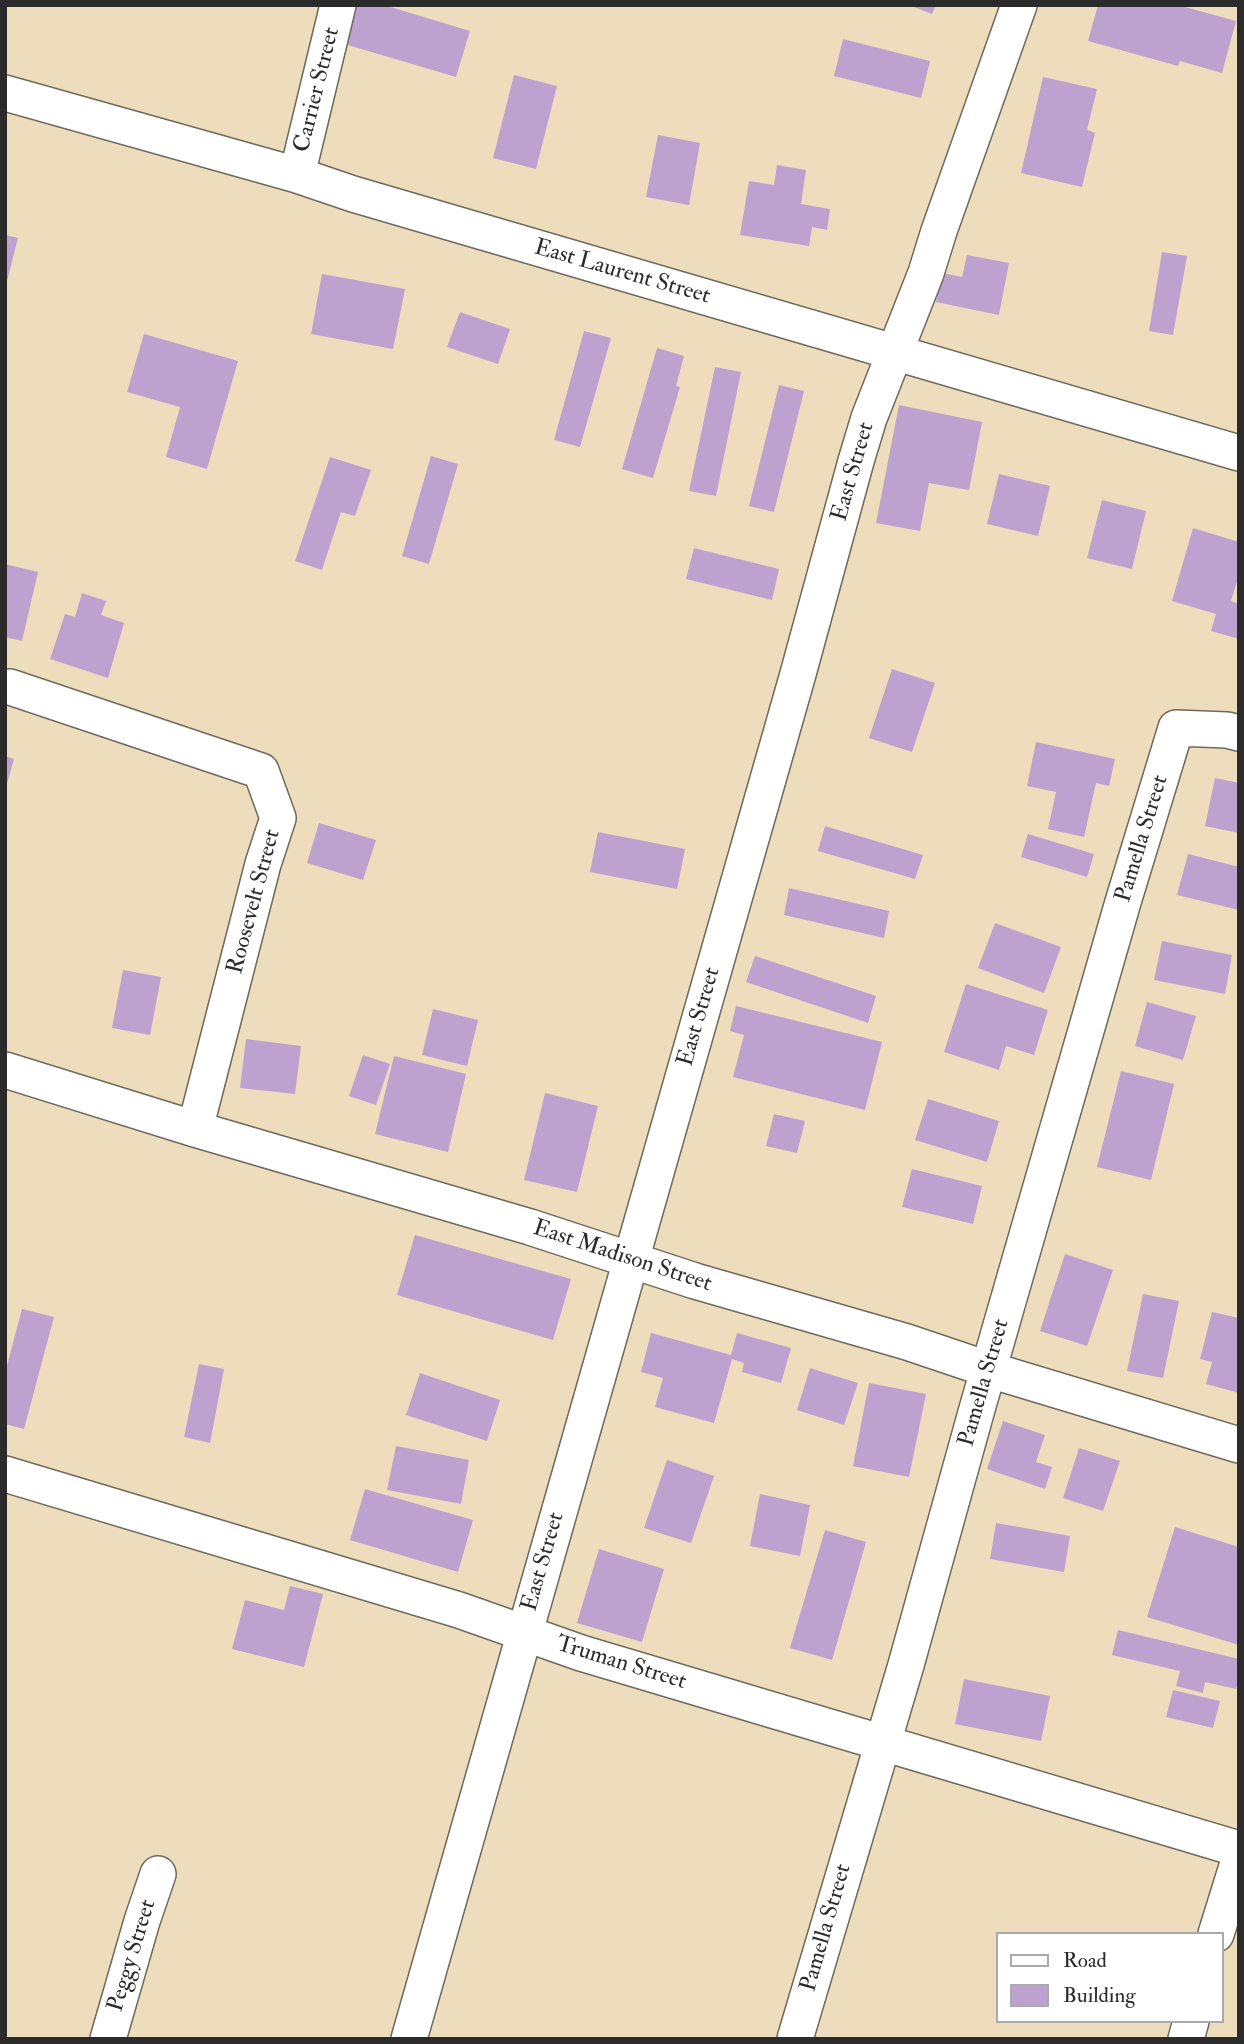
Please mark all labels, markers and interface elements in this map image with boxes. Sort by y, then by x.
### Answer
street label: Carrier Street [289,25,347,155]
street label: East Laurent Street [531,235,713,311]
street label: East Street [827,419,881,525]
street label: Pamella Street [1111,772,1175,906]
street label: Roosevelt Street [222,827,288,977]
street label: East Street [673,964,727,1070]
street label: East Madison Street [529,1215,715,1299]
street label: Pamella Street [954,1316,1016,1450]
street label: East Street [517,1509,571,1615]
street label: Truman Street [553,1631,689,1697]
street label: Pamella Street [796,1861,858,1995]
street label: Peggy Street [103,1897,163,2015]
legend [996,1932,1223,2023]
text: Road [1063,1947,1107,1974]
text: Building [1063,1982,1136,2009]

